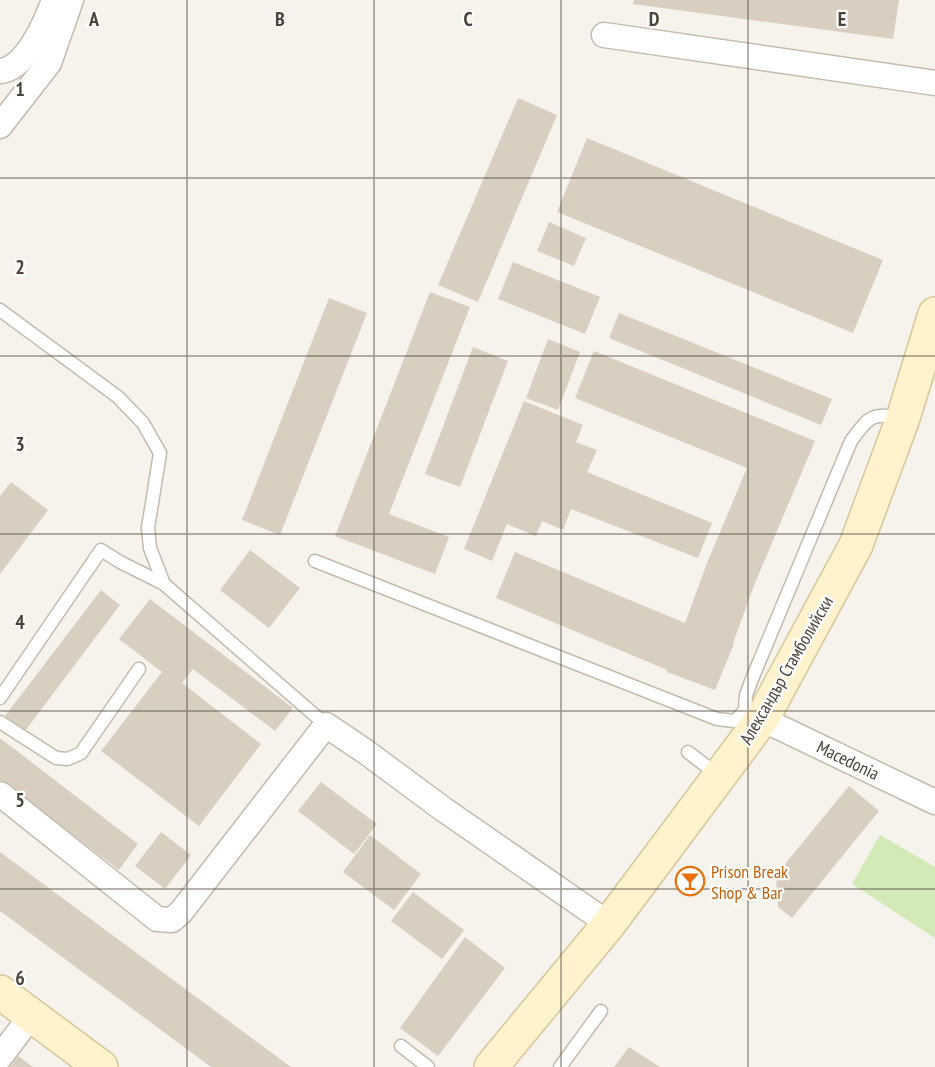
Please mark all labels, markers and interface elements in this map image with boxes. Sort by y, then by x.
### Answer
text: A [88,6,100,32]
text: B [275,6,285,32]
text: C [463,6,473,32]
text: D [649,6,660,32]
text: E [838,6,846,32]
text: 1 [15,76,25,102]
text: 2 [15,254,25,280]
text: 3 [15,431,25,457]
street label: Александър Стамболийски [734,592,838,748]
text: 4 [15,609,25,635]
street label: Macedonia [813,735,883,785]
text: 5 [15,787,25,813]
place label: Prison Break Shop & Bar [711,860,788,904]
bar icon: Prison Break Shop & Bar [674,865,706,897]
text: 6 [15,965,25,991]

